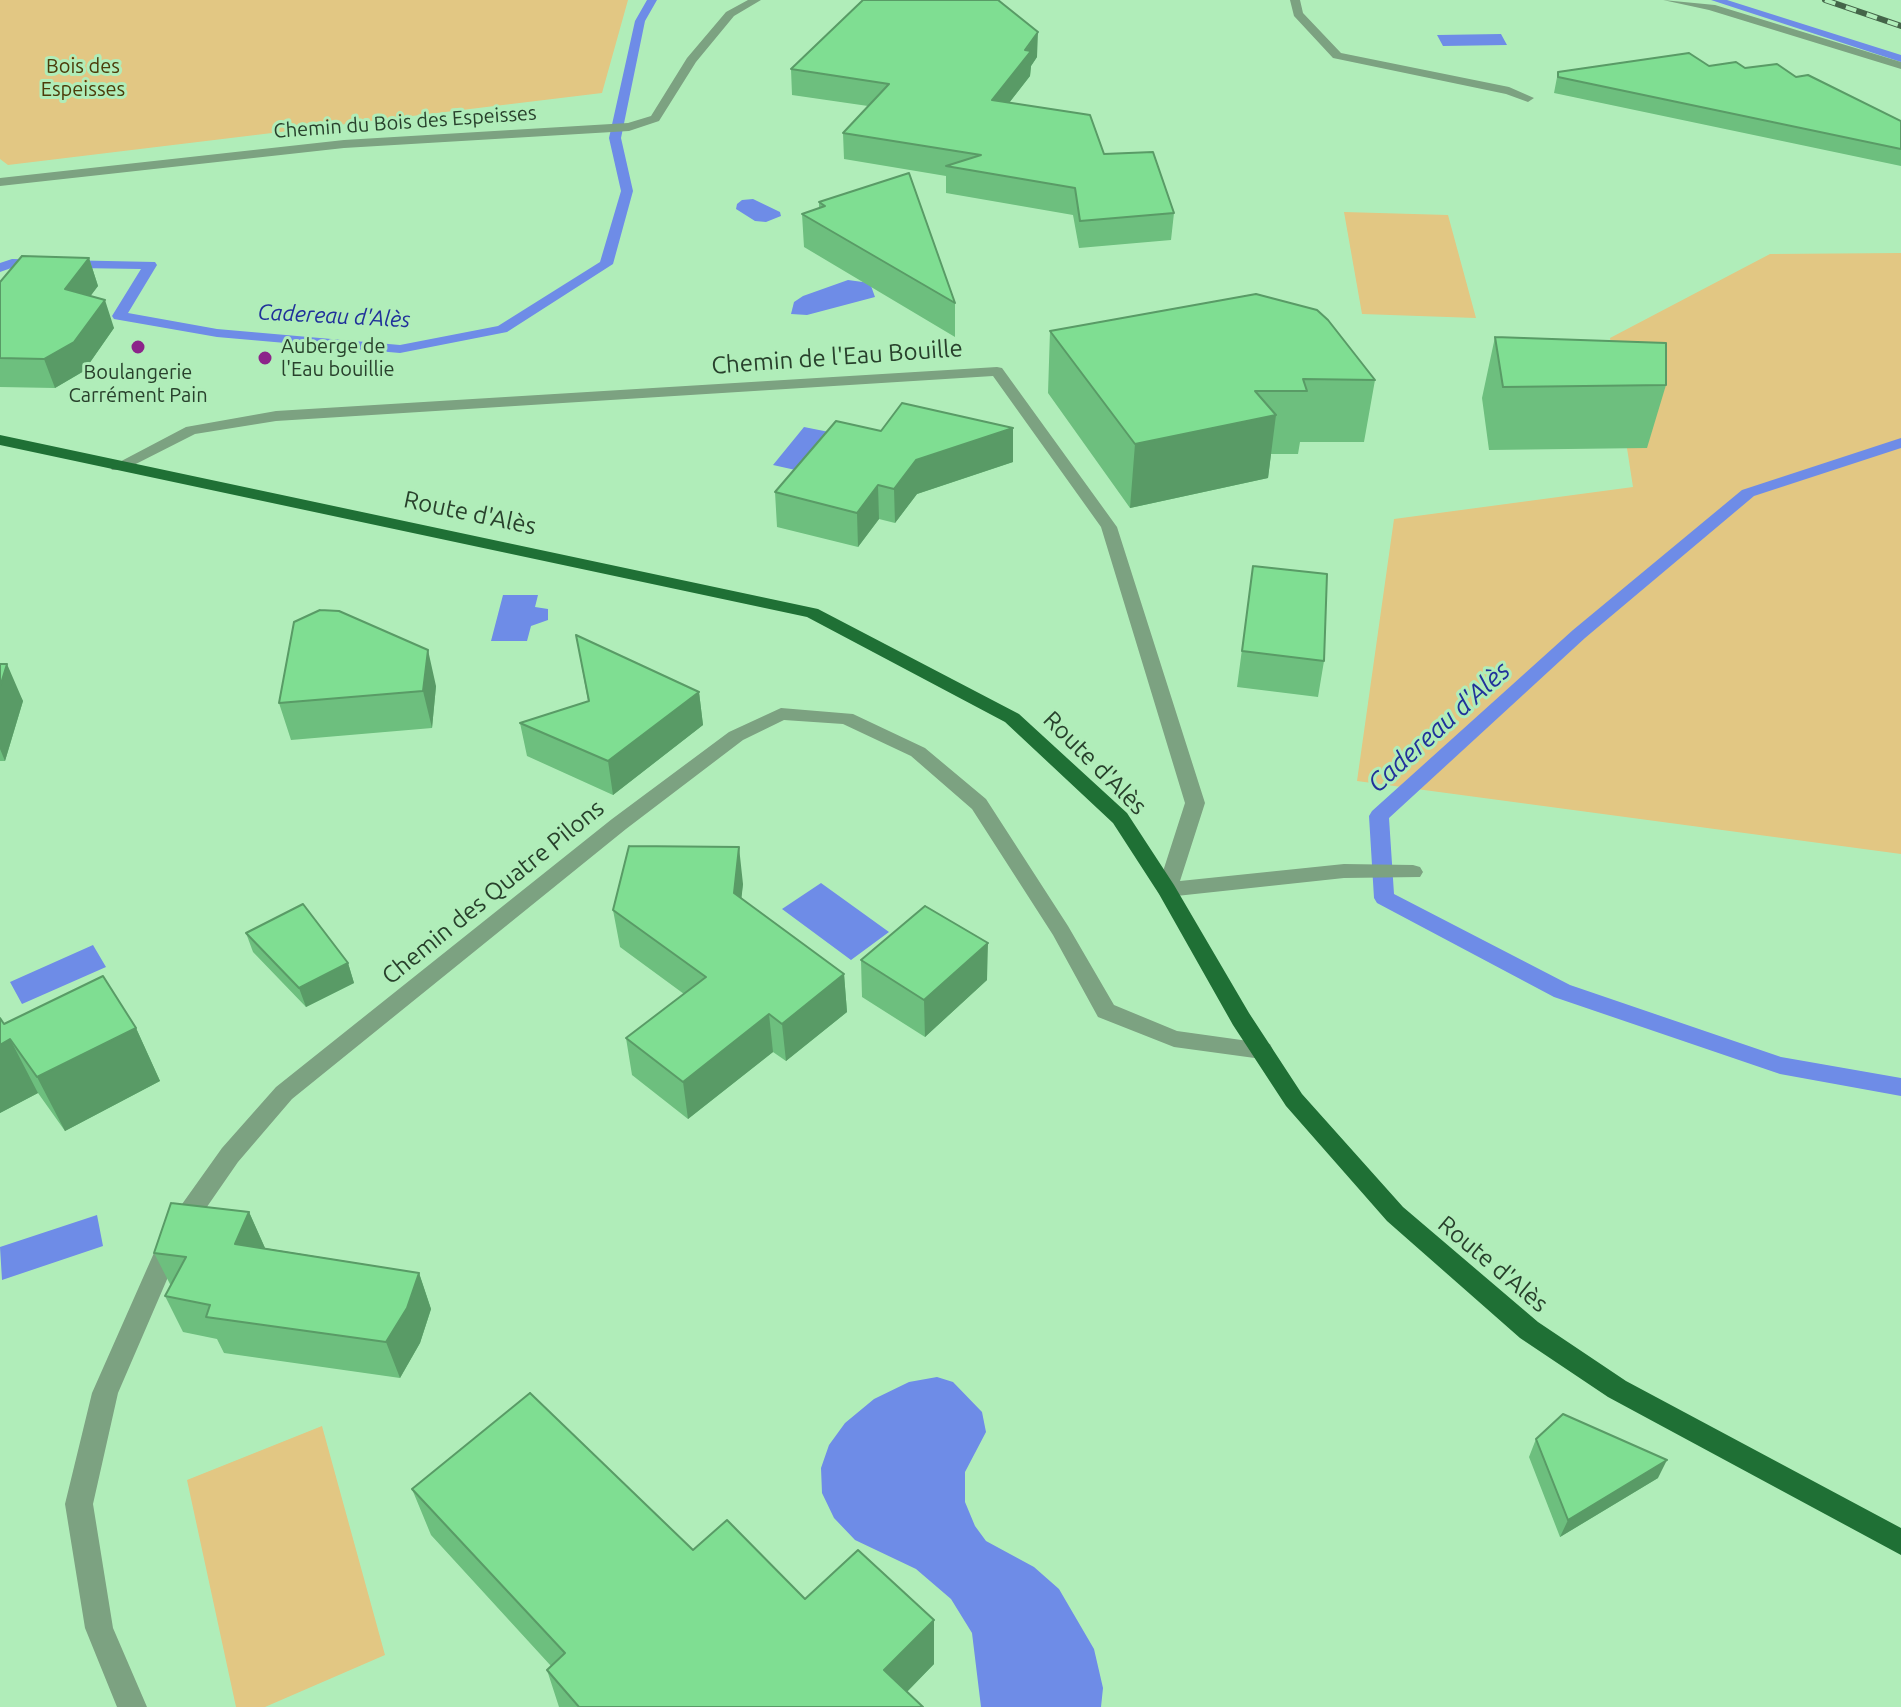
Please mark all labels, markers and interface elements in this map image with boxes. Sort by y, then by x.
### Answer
park label: Bois des Espeisses [41,54,125,101]
street label: Chemin du Bois des Espeisses [273,101,537,143]
water label: Cadereau d'Alès [257,299,411,333]
place label: Auberge de l'Eau bouillie [281,334,395,381]
street label: Chemin de l'Eau Bouille [710,334,964,380]
marker: Boulangerie Carrément Pain [129,338,147,356]
marker: Auberge de l'Eau bouillie [256,349,274,367]
place label: Boulangerie Carrément Pain [68,360,208,407]
street label: Route d'Alès [401,485,539,541]
water label: Cadereau d'Alès [1361,655,1517,799]
street label: Route d'Alès [1037,705,1153,821]
street label: Chemin des Quatre Pilons [376,794,610,990]
street label: Route d'Alès [1432,1210,1554,1318]

